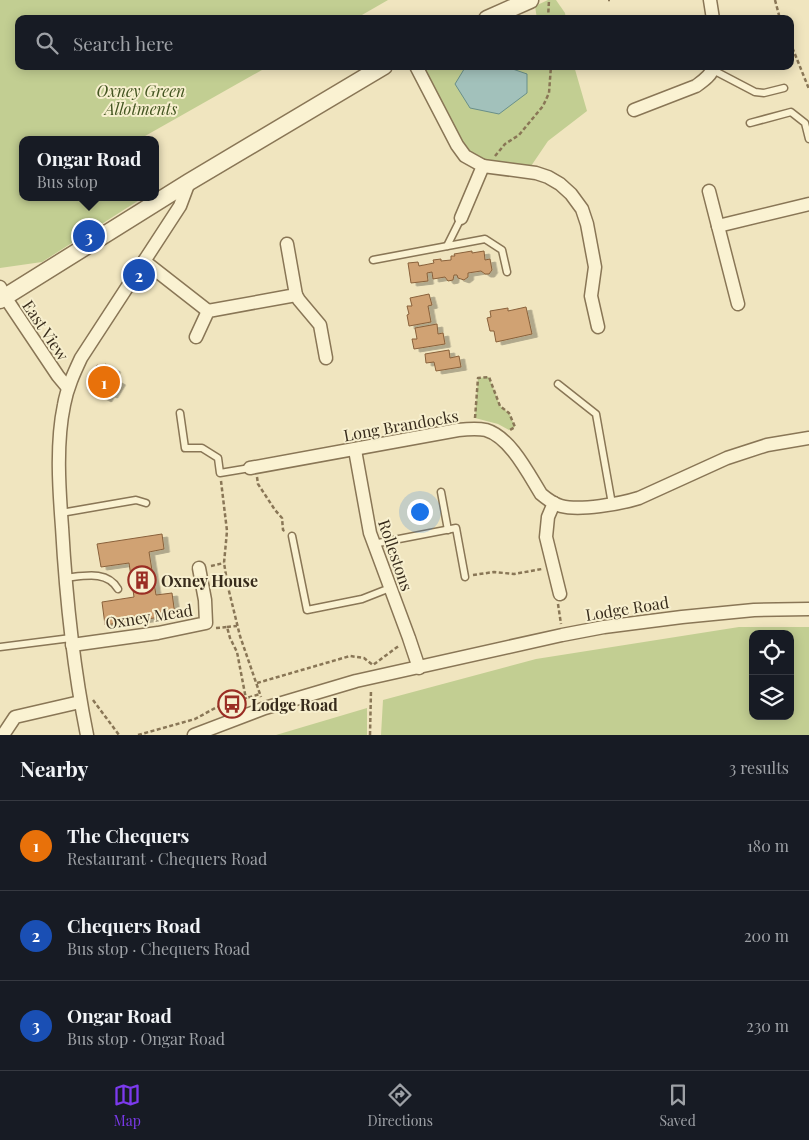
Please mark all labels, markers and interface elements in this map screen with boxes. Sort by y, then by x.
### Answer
search box [15,15,794,70]
icon: search [33,29,61,57]
text: Search here [73,30,173,56]
park label: Oxney Green Allotments [97,80,185,119]
popup [19,136,159,201]
text: Ongar Road [37,145,141,171]
text: Bus stop [37,171,98,192]
pin: 3 [73,217,105,255]
pin: 2 [123,256,155,294]
street label: East View [18,296,74,365]
pin: 1 [88,363,120,401]
street label: Long Brandocks [342,405,460,445]
your location [407,499,433,525]
street label: Rollestons [374,516,418,594]
building icon: Oxney House [127,565,157,595]
place label: Oxney House [161,570,258,591]
street label: Lodge Road [584,591,670,625]
street label: Oxney Mead [104,599,194,633]
map controls [749,630,794,720]
button: locate [749,630,794,675]
button: layers [749,675,794,720]
bus stop icon: Lodge Road [217,689,247,719]
place label: Lodge Road [251,694,338,715]
text: Nearby [20,754,89,782]
text: 3 results [729,757,789,778]
text: The Chequers [67,822,189,848]
text: 1 [33,835,39,856]
text: 180 m [747,835,789,856]
text: Restaurant · Chequers Road [67,848,267,869]
text: Chequers Road [67,912,201,938]
text: 2 [32,925,40,946]
text: 200 m [744,925,789,946]
text: Bus stop · Chequers Road [67,938,250,959]
text: Ongar Road [67,1002,172,1028]
text: 3 [32,1015,40,1036]
text: 230 m [746,1015,789,1036]
text: Bus stop · Ongar Road [67,1028,225,1049]
tab: Map [113,1081,141,1130]
tab: Directions [368,1081,433,1130]
tab: Saved [659,1081,696,1130]

